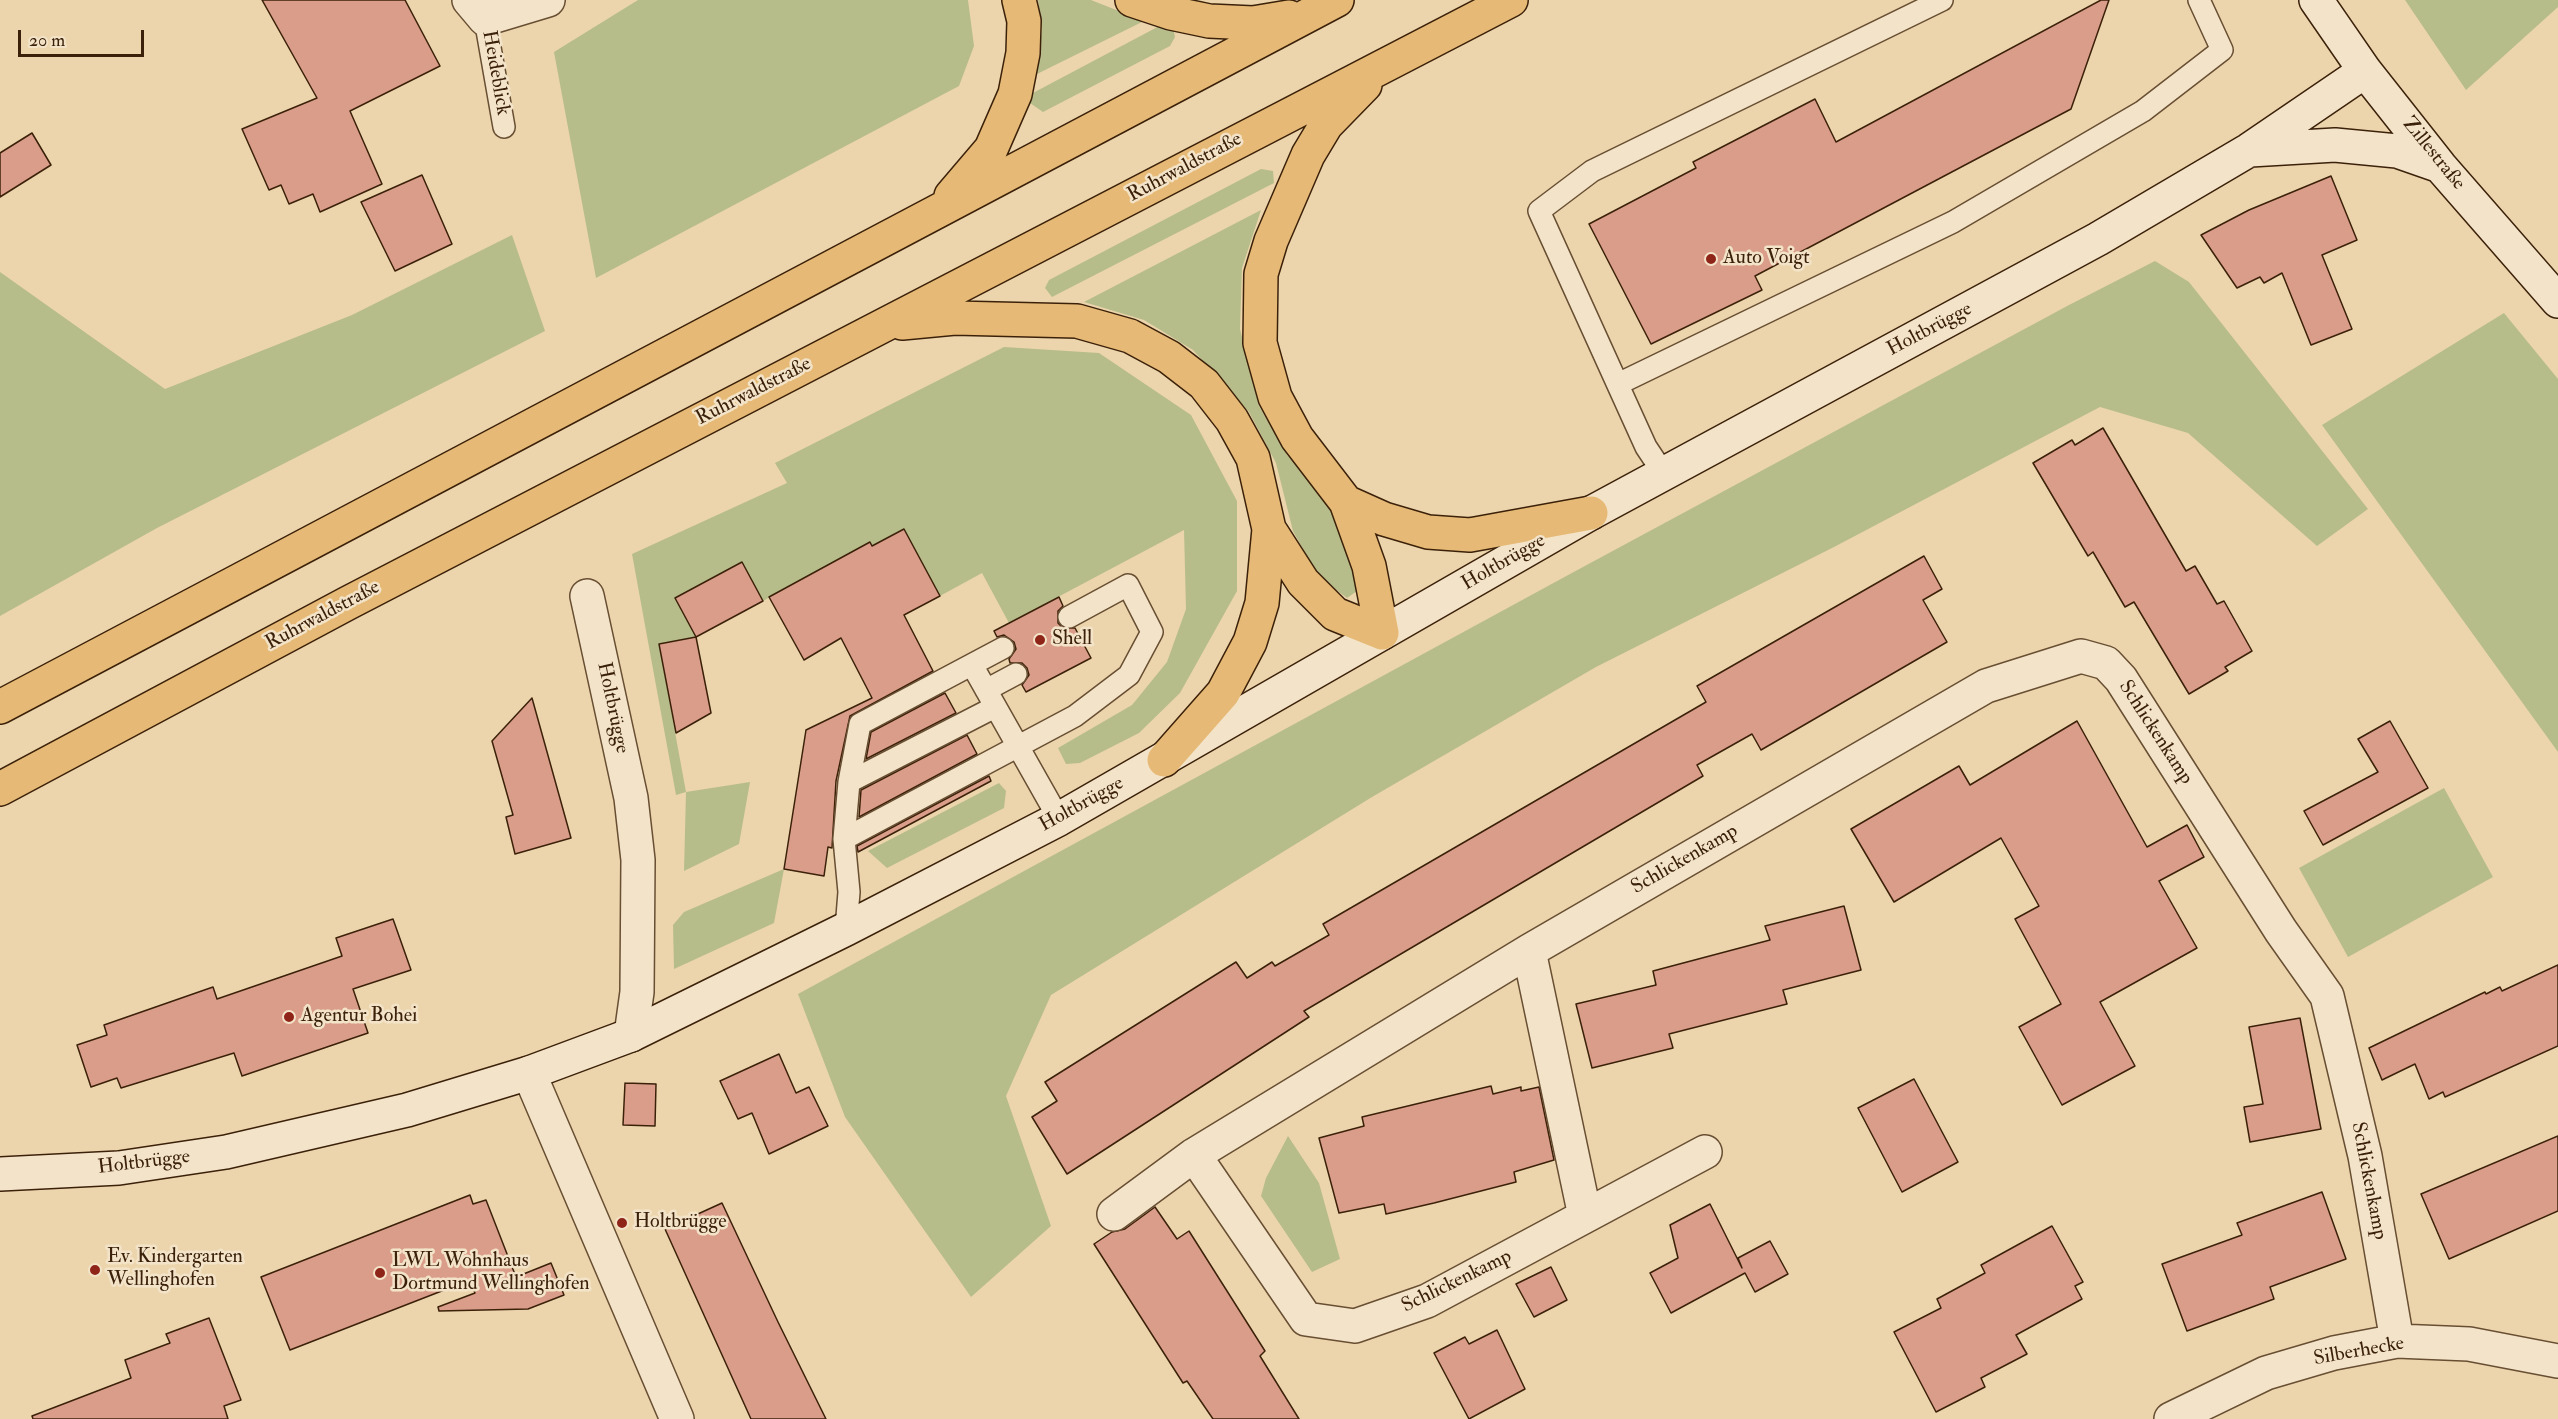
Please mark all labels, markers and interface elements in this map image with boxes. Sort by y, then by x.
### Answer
scale bar [21,18,147,56]
text: 20 m [29,29,65,52]
street label: Heideblick [476,29,514,117]
street label: Zillestraße [2396,113,2470,195]
street label: Ruhrwaldstraße [1124,128,1246,208]
place label: Auto Voigt [1723,247,1810,271]
marker: Auto Voigt [1704,252,1718,266]
street label: Holtbrügge [1883,298,1977,362]
street label: Ruhrwaldstraße [692,353,816,431]
street label: Holtbrügge [1458,529,1550,597]
street label: Ruhrwaldstraße [262,576,384,656]
place label: Shell [1052,628,1092,652]
marker: Shell [1033,633,1047,647]
street label: Holtbrügge [591,660,633,756]
street label: Schlickenkamp [2112,676,2198,790]
street label: Holtbrügge [1036,772,1128,838]
street label: Schlickenkamp [1627,820,1743,900]
place label: Agentur Bohei [301,1005,417,1029]
marker: Agentur Bohei [282,1010,296,1024]
street label: Schlickenkamp [2345,1120,2391,1242]
street label: Holtbrügge [97,1145,191,1181]
place label: Holtbrügge [634,1211,727,1235]
marker: Holtbrügge [615,1216,629,1230]
street label: Schlickenkamp [1398,1245,1516,1319]
place label: Ev. Kindergarten Wellinghofen [107,1246,243,1293]
place label: LWL Wohnhaus Dortmund Wellinghofen [392,1250,590,1297]
marker: Ev. Kindergarten Wellinghofen [88,1263,102,1277]
marker: LWL Wohnhaus Dortmund Wellinghofen [373,1266,387,1280]
street label: Silberhecke [2312,1332,2406,1372]

